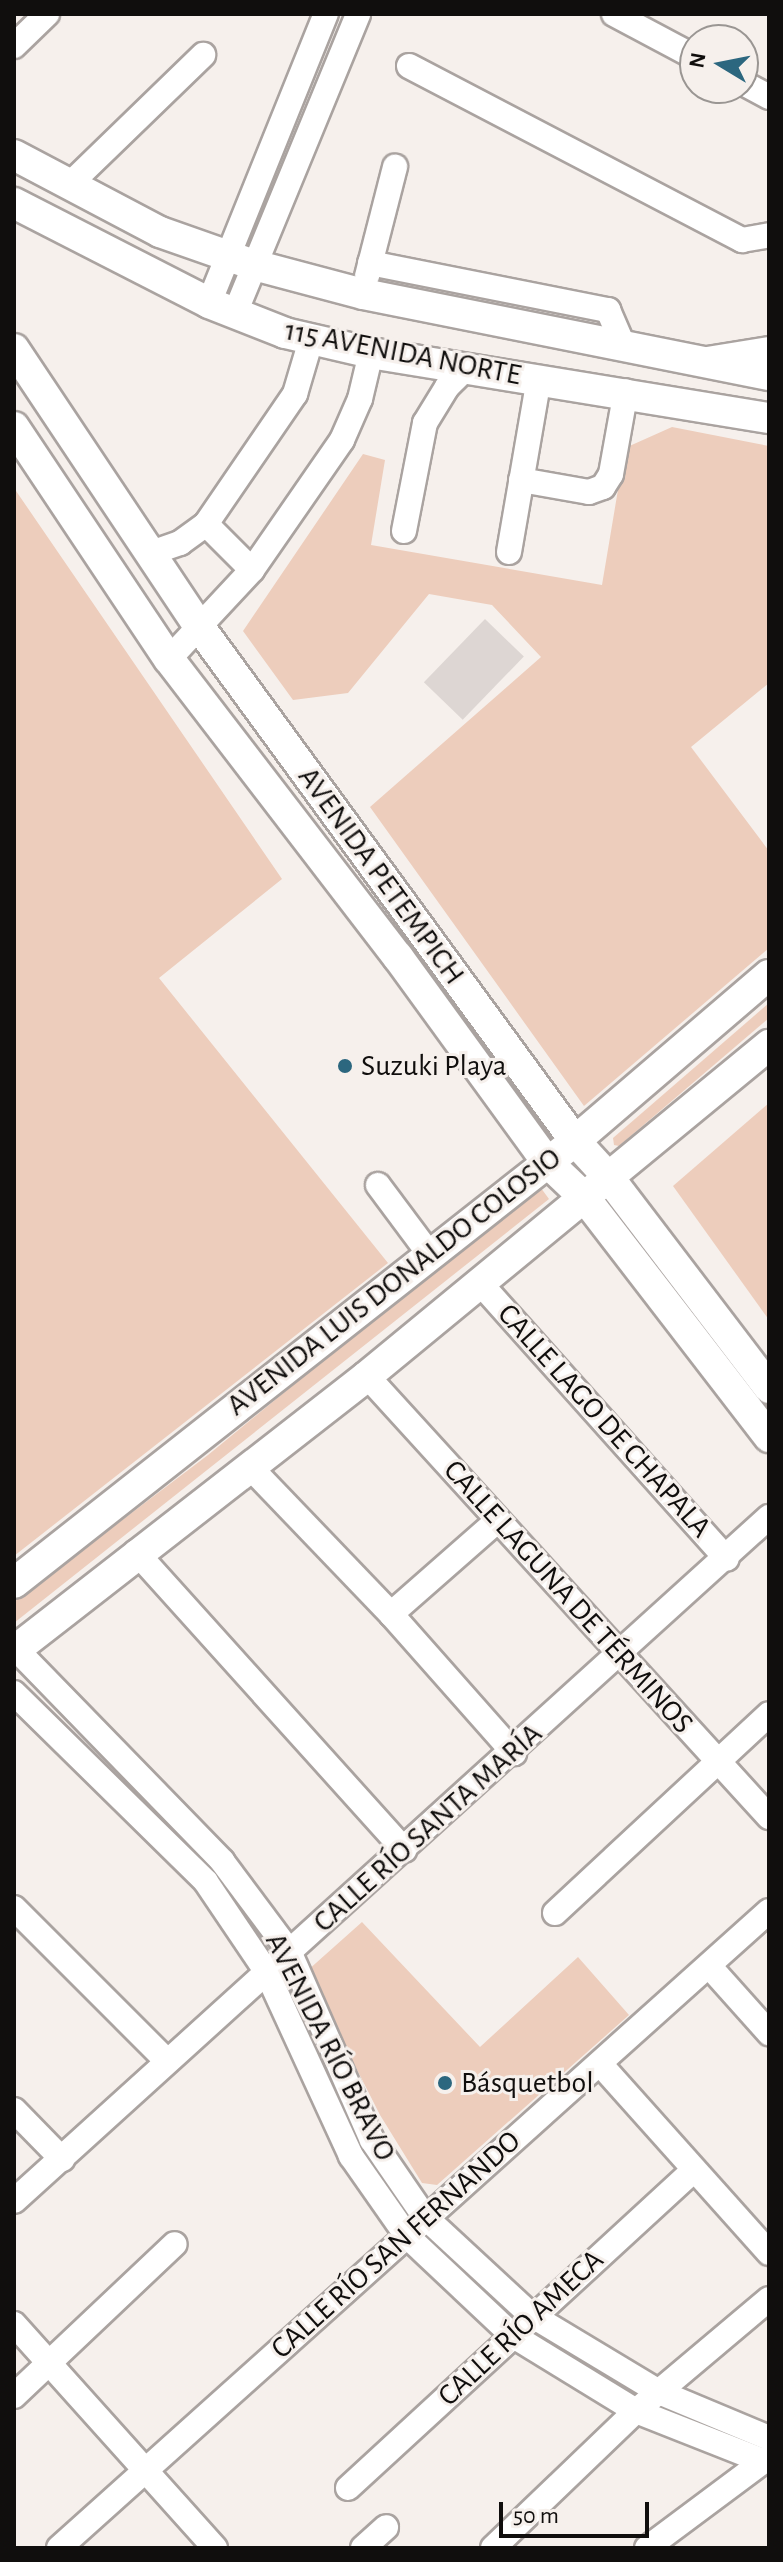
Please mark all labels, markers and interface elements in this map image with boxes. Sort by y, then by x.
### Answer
north arrow [679,24,759,104]
text: N [685,51,709,70]
street label: 115 AVENIDA NORTE [282,312,524,394]
street label: AVENIDA PETEMPICH [290,760,472,992]
place label: Suzuki Playa [361,1048,507,1084]
marker: Suzuki Playa [336,1057,354,1075]
street label: AVENIDA LUIS DONALDO COLOSIO [220,1140,568,1424]
street label: CALLE LAGO DE CHAPALA [490,1297,718,1545]
street label: CALLE LAGUNA DE TÉRMINOS [436,1453,700,1741]
street label: CALLE RÍO SANTA MARÍA [306,1716,550,1940]
street label: AVENIDA RÍO BRAVO [257,1927,403,2167]
place label: Básquetbol [461,2065,594,2101]
marker: Básquetbol [436,2074,454,2092]
street label: CALLE RÍO SAN FERNANDO [264,2123,528,2367]
street label: CALLE RÍO AMECA [431,2242,611,2414]
scale bar [503,2486,653,2536]
text: 50 m [513,2504,559,2528]

